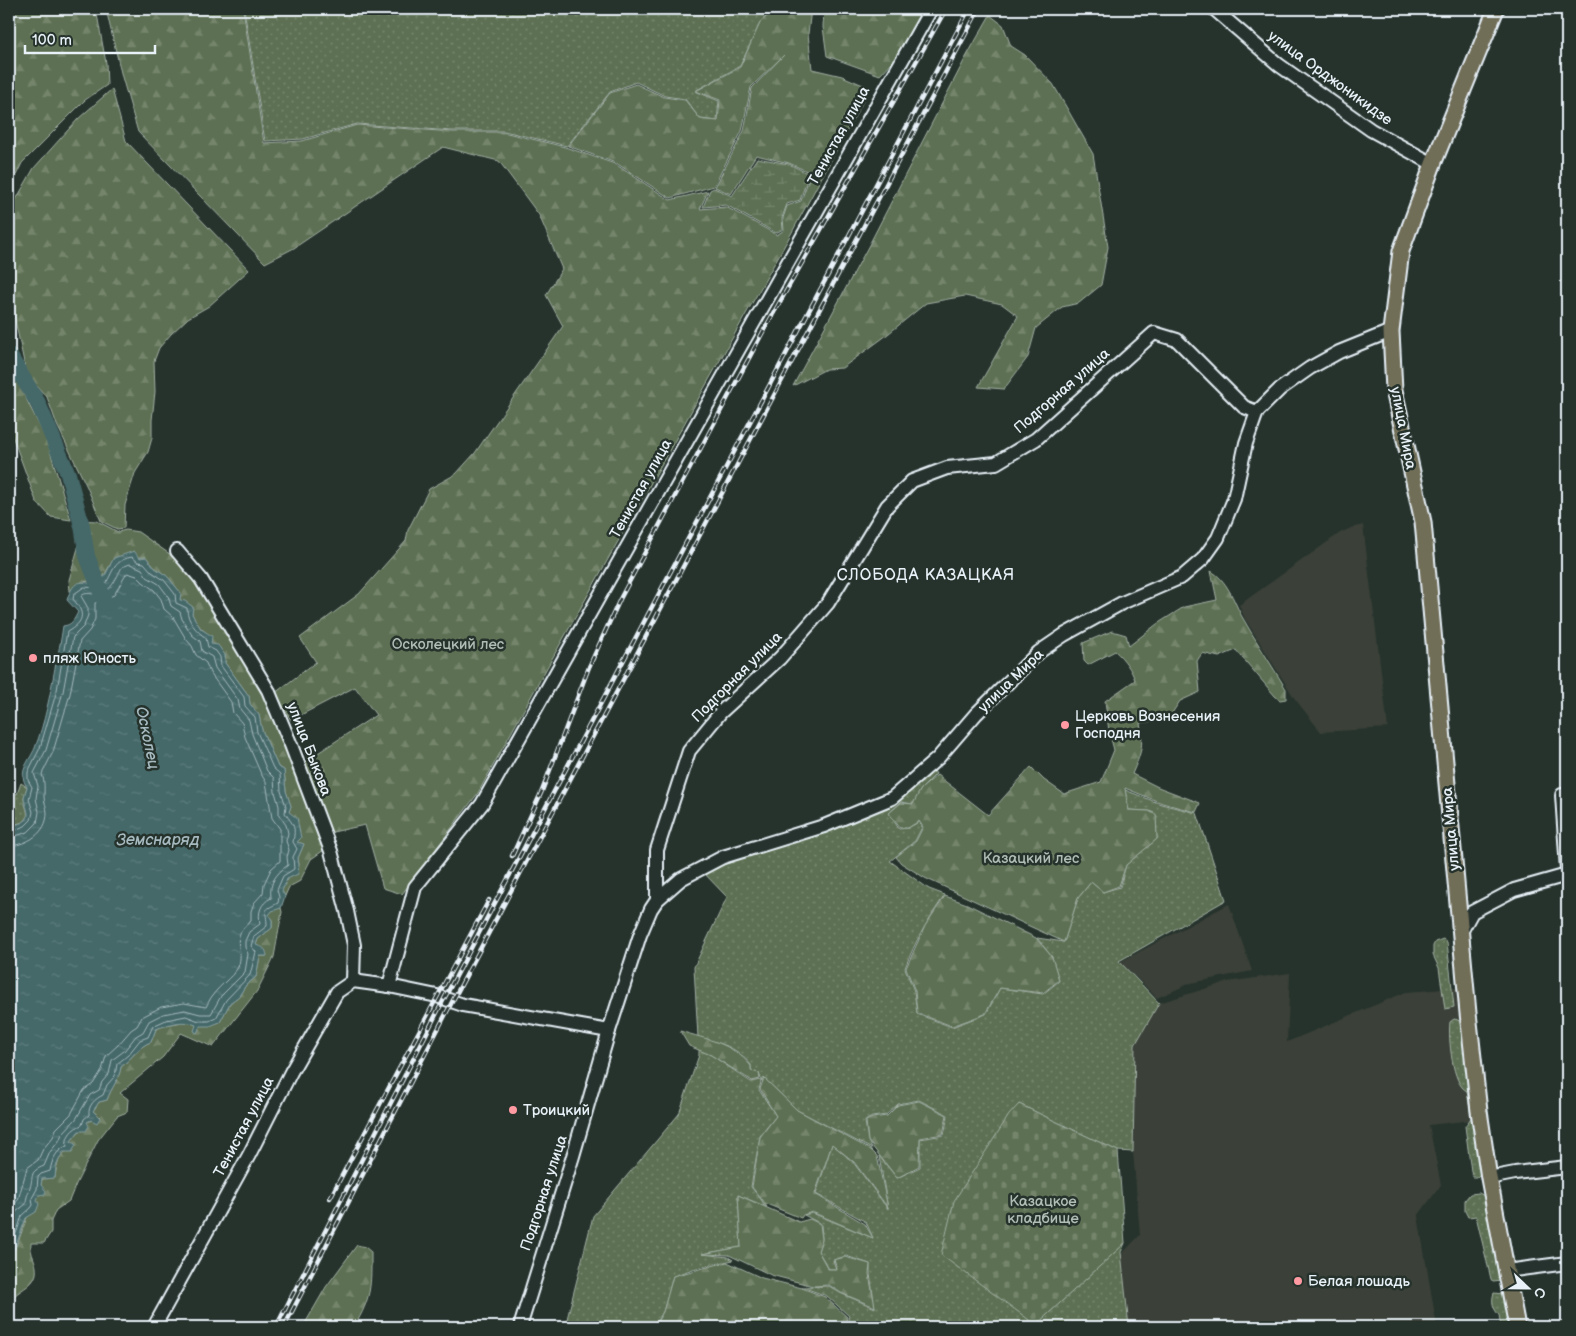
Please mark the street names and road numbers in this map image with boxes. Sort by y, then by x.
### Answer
street label: улица Орджоникидзе [1264,26,1396,130]
street label: Тенистая улица [804,83,874,189]
street label: Подгорная улица [1010,344,1114,438]
street label: улица Мира [1386,385,1420,471]
street label: Тенистая улица [606,436,676,542]
street label: Подгорная улица [688,627,787,726]
street label: улица Мира [974,645,1048,717]
street label: улица Быкова [282,699,336,799]
street label: улица Мира [1438,786,1464,872]
street label: Тенистая улица [210,1074,278,1180]
street label: Подгорная улица [516,1133,572,1253]

